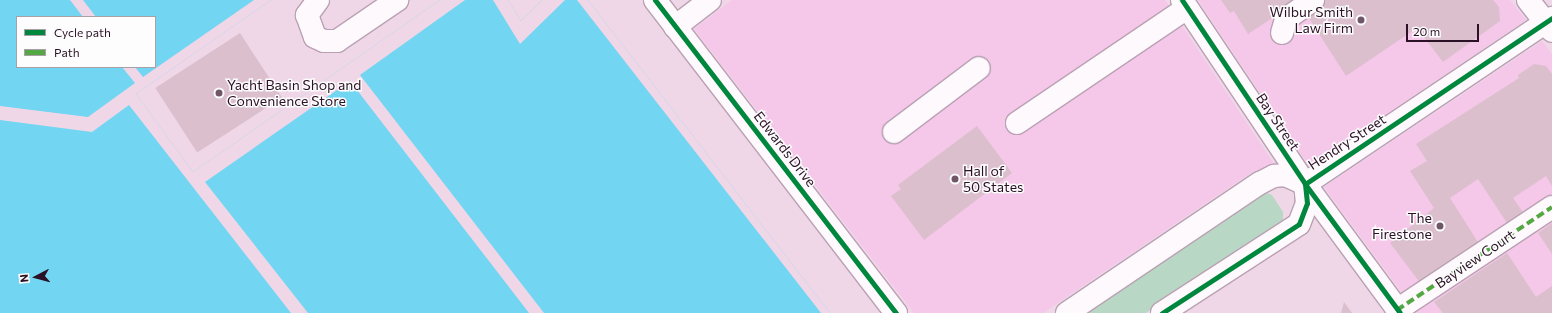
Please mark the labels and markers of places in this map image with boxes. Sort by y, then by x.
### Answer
place label: Wilbur Smith Law Firm [1269,4,1353,36]
marker: Wilbur Smith Law Firm [1356,15,1366,25]
place label: Yacht Basin Shop and Convenience Store [227,77,361,110]
marker: Yacht Basin Shop and Convenience Store [214,88,224,98]
place label: Hall of 50 States [963,163,1023,196]
marker: Hall of 50 States [950,174,960,184]
place label: The Firestone [1372,210,1432,242]
marker: The Firestone [1435,221,1445,231]

